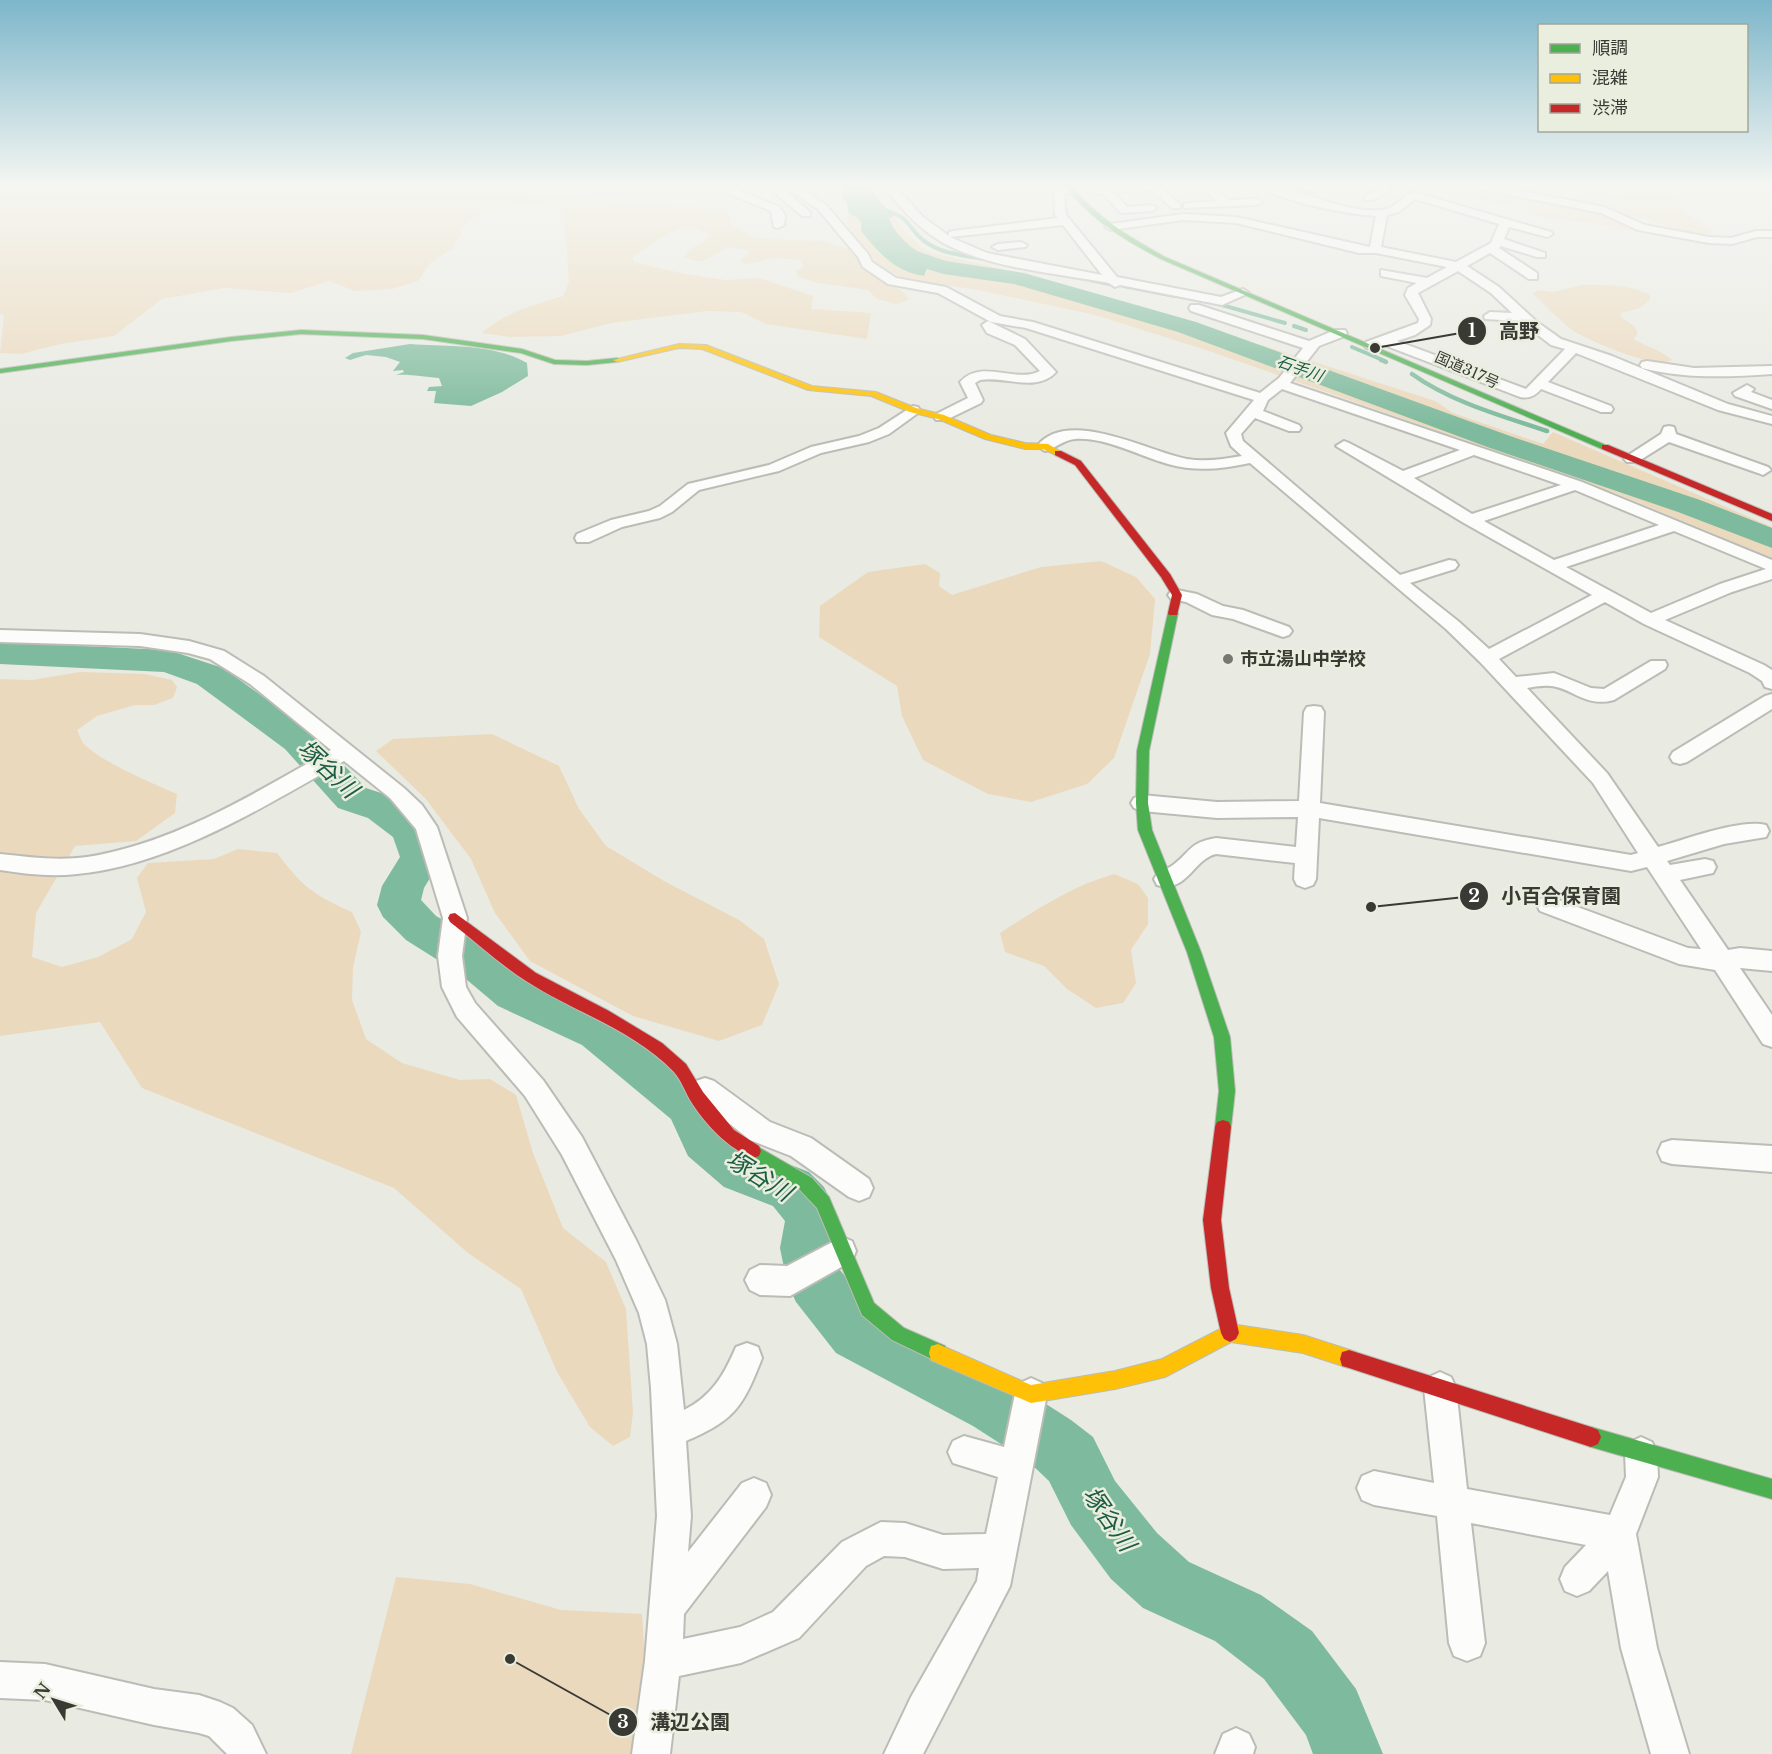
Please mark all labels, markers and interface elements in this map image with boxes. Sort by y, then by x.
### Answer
legend [1538,24,1748,132]
text: 順調 [1592,37,1628,59]
text: 混雑 [1592,67,1628,89]
text: 渋滞 [1592,97,1628,119]
callout: 高野 [1457,312,1551,350]
text: 高野 [1499,319,1539,343]
text: 1 [1468,320,1476,342]
street label: 国道317号 [1432,347,1502,392]
water label: 石手川 [1274,350,1328,386]
place label: 市立湯山中学校 [1240,648,1366,670]
marker: 市立湯山中学校 [1221,652,1235,666]
water label: 塚谷川 [292,733,367,806]
callout: 小百合保育園 [1459,877,1633,915]
text: 小百合保育園 [1501,884,1621,908]
text: 2 [1468,885,1480,907]
water label: 塚谷川 [721,1144,800,1209]
water label: 塚谷川 [1077,1481,1144,1559]
north arrow [24,1670,84,1730]
text: N [30,1679,55,1703]
callout: 溝辺公園 [608,1703,742,1741]
text: 溝辺公園 [650,1710,730,1734]
text: 3 [617,1711,629,1733]

